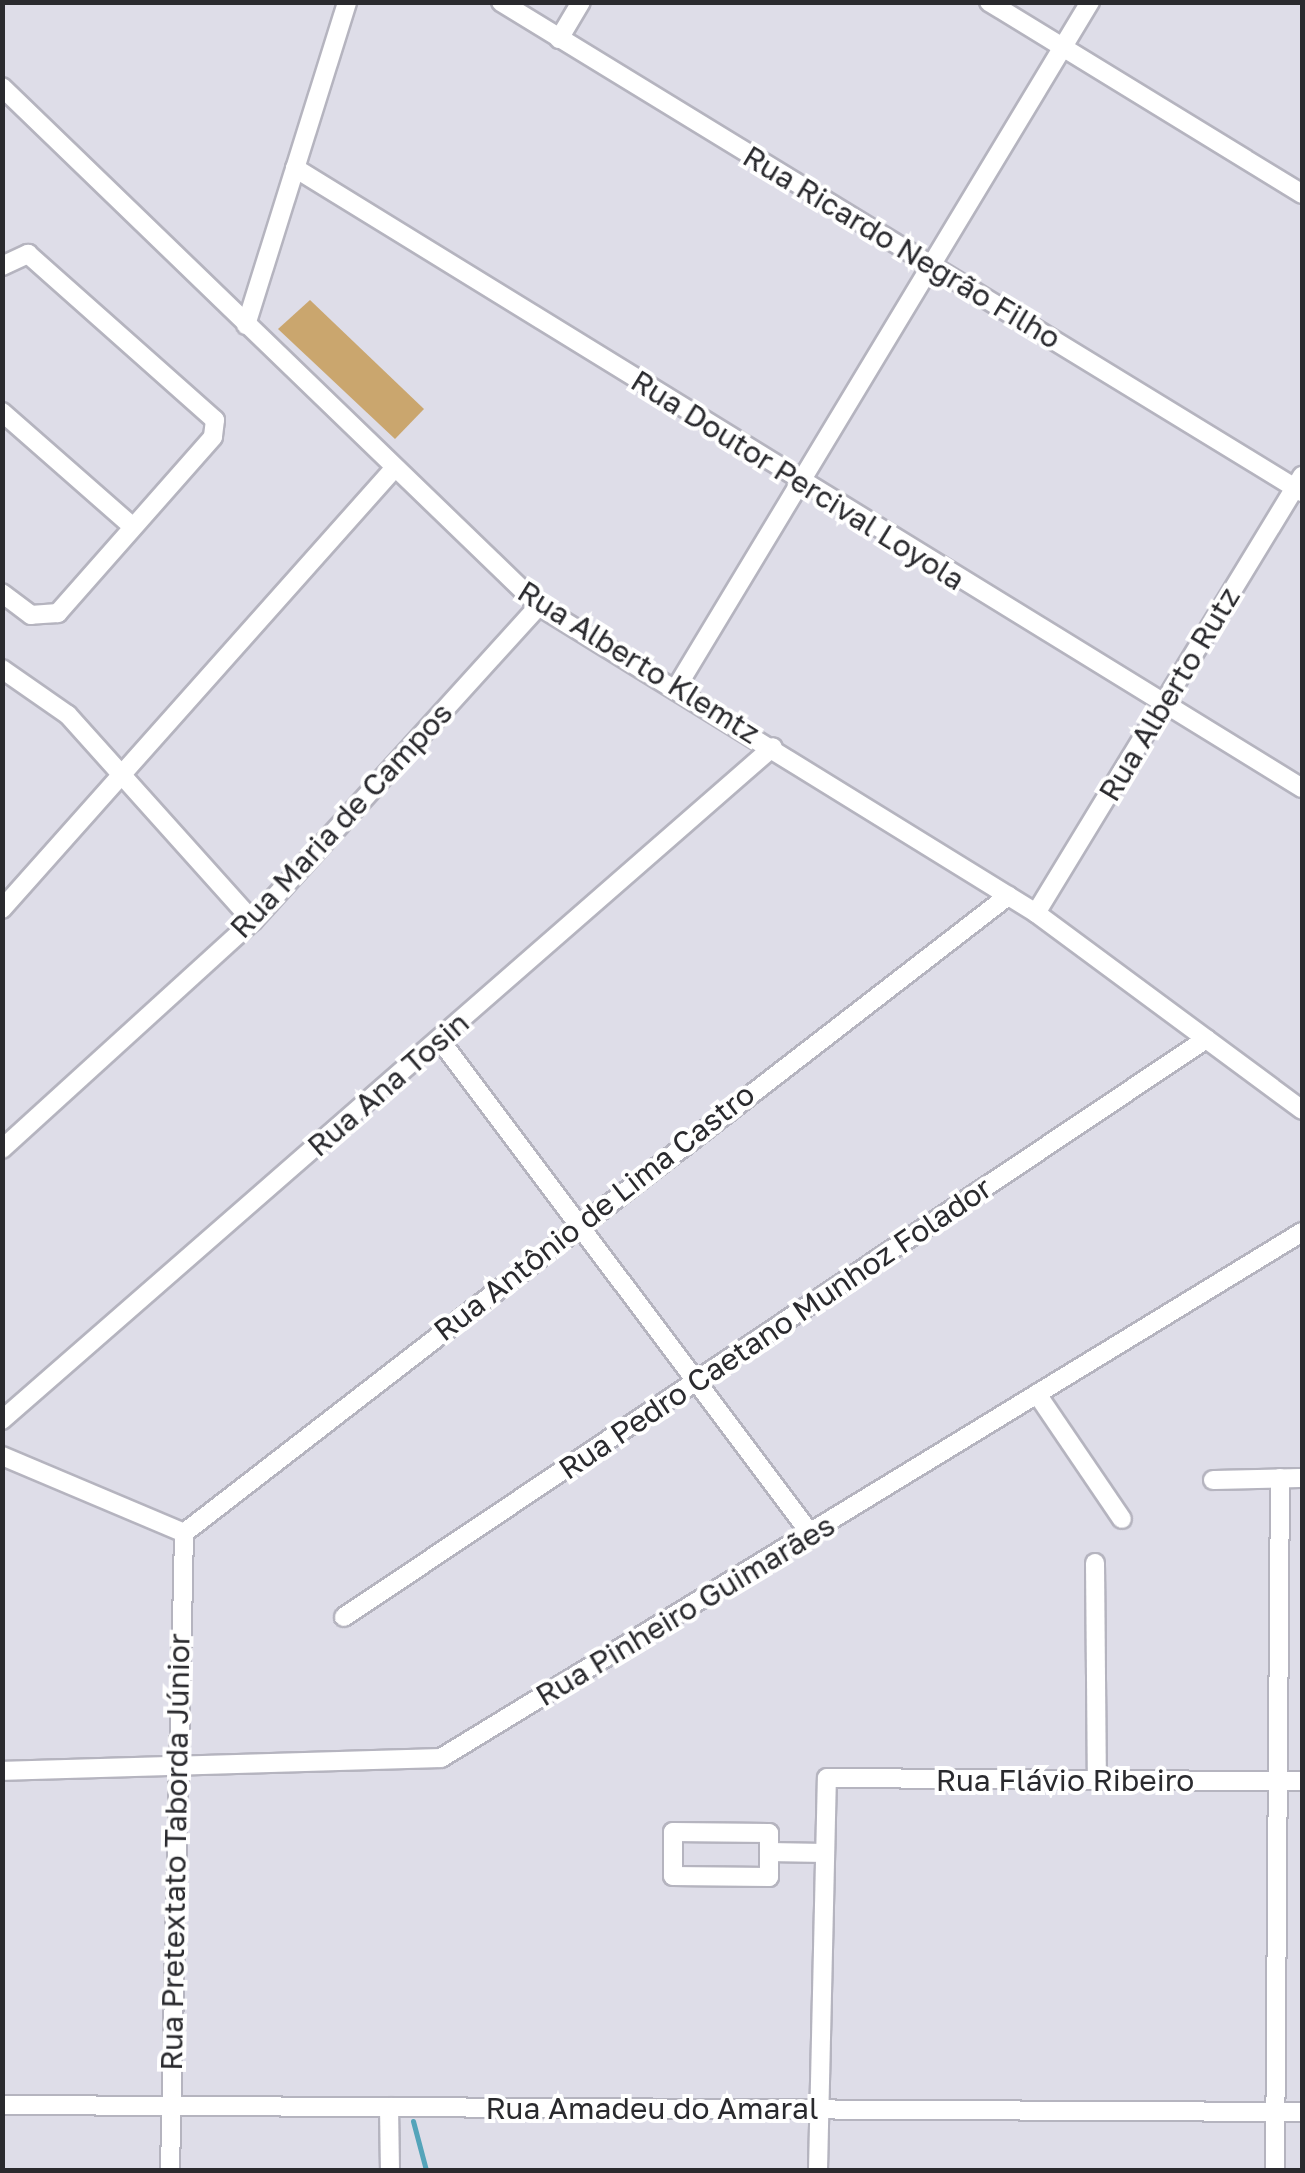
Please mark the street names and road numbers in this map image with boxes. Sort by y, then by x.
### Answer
street label: Rua Ricardo Negrão Filho [737,138,1067,356]
street label: Rua Doutor Percival Loyola [625,362,971,598]
street label: Rua Alberto Klemtz [511,573,767,751]
street label: Rua Alberto Rutz [1091,581,1247,807]
street label: Rua Maria de Campos [222,695,460,945]
street label: Rua Ana Tosin [300,1004,476,1164]
street label: Rua Antônio de Lima Castro [427,1076,761,1348]
street label: Rua Pedro Caetano Munhoz Folador [552,1169,998,1487]
street label: Rua Pinheiro Guimarães [529,1507,841,1713]
street label: Rua Pretextato Taborda Júnior [153,1633,197,2071]
street label: Rua Flávio Ribeiro [936,1762,1194,1798]
street label: Rua Amadeu do Amaral [486,2090,818,2126]

